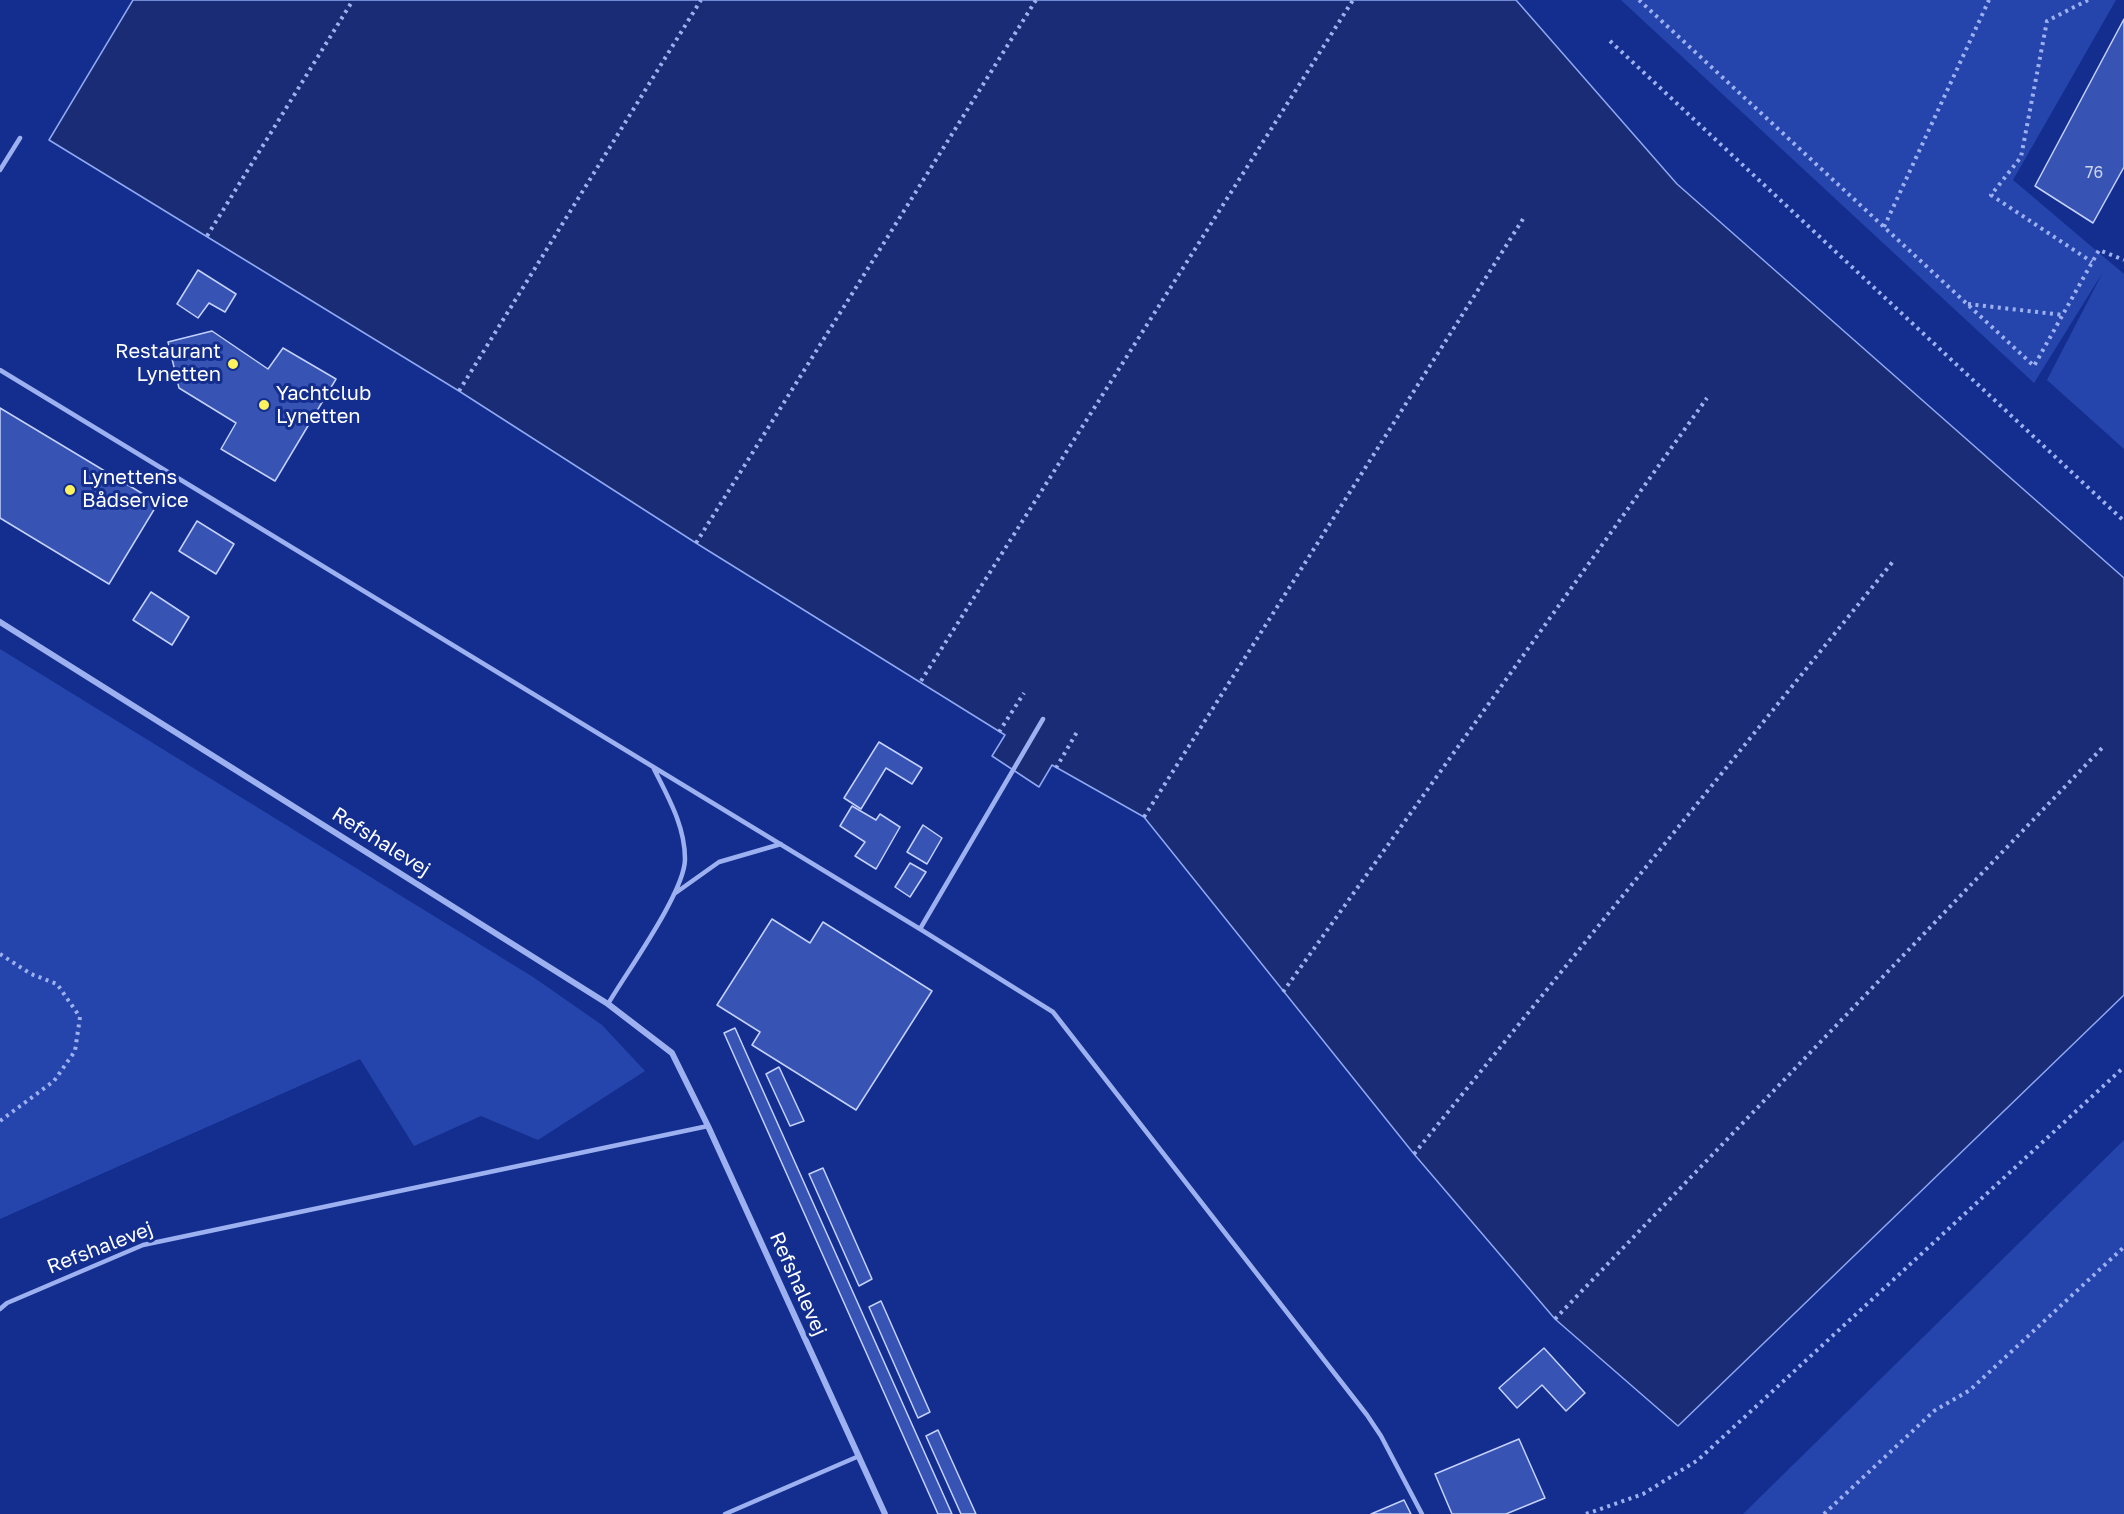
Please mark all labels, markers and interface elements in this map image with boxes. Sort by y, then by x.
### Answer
house number: 76 [2085,163,2103,183]
place label: Restaurant Lynetten [115,340,221,387]
marker: Restaurant Lynetten [226,357,240,371]
place label: Yachtclub Lynetten [276,382,371,429]
marker: Yachtclub Lynetten [257,398,271,412]
place label: Lynettens Bådservice [82,466,189,513]
marker: Lynettens Bådservice [63,483,77,497]
street label: Refshalevej [327,802,435,882]
street label: Refshalevej [44,1217,156,1279]
street label: Refshalevej [764,1228,832,1340]

